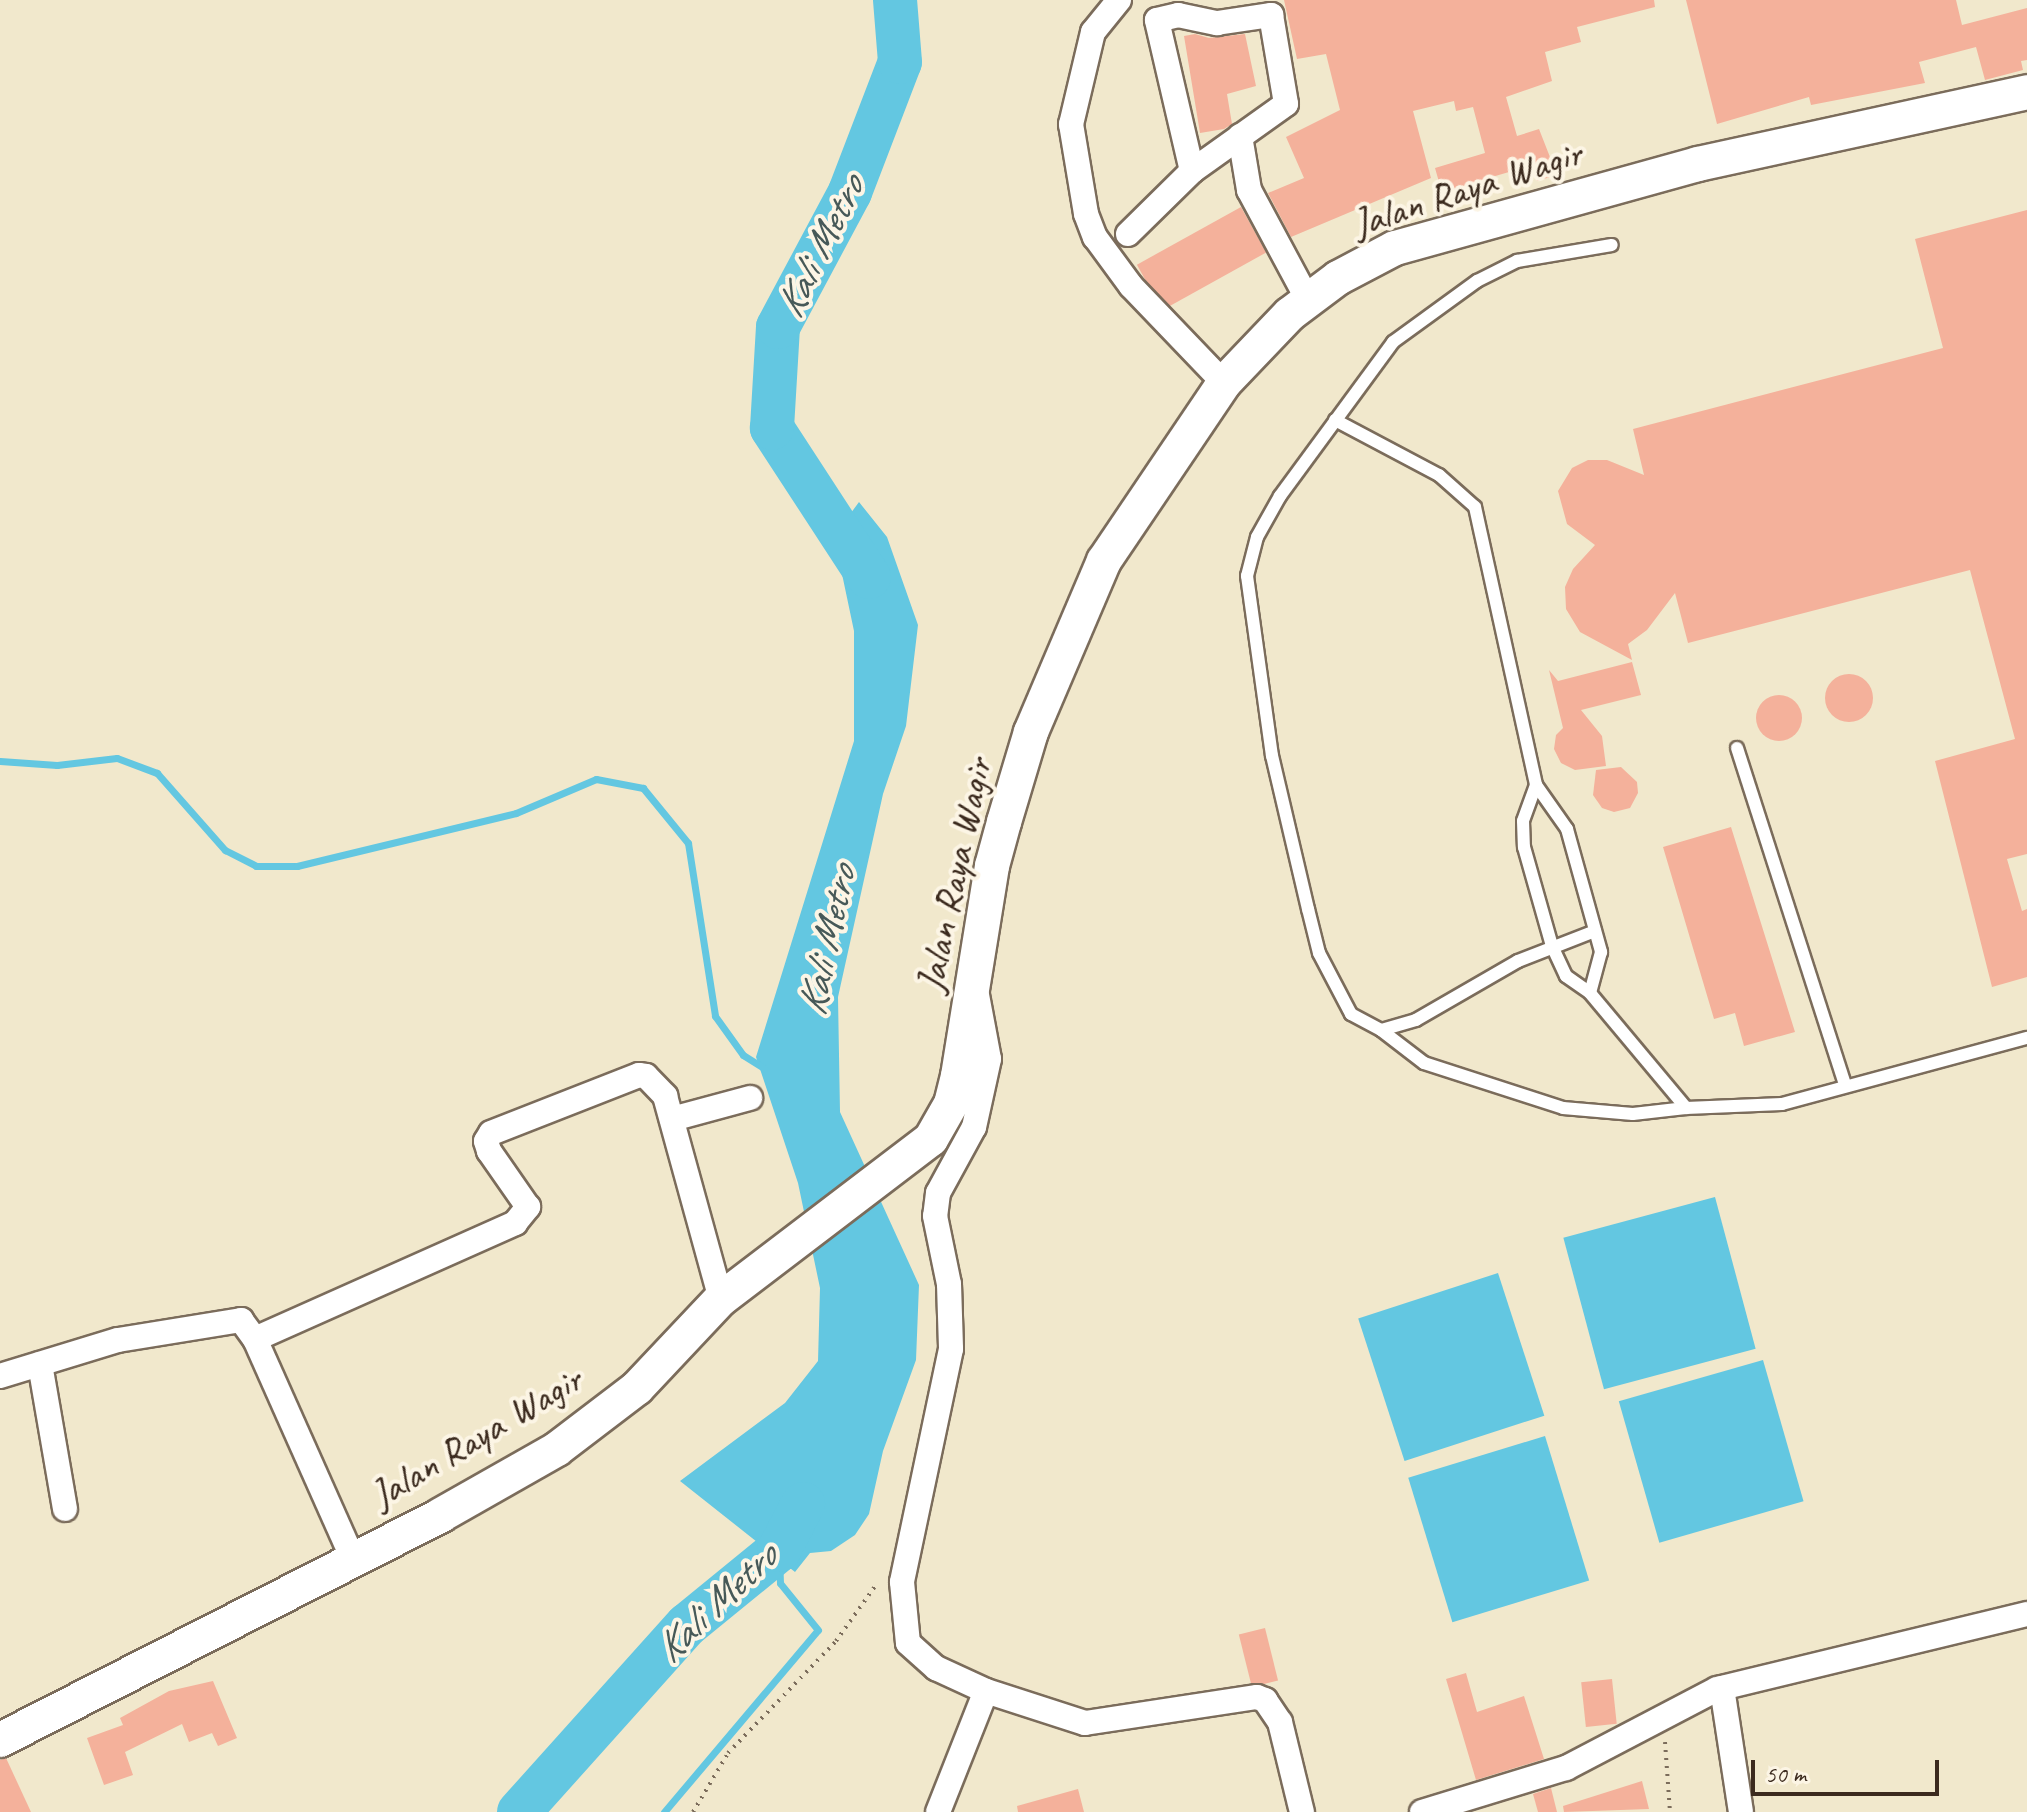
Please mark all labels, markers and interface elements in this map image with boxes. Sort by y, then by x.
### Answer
street label: Jalan Raya Wagir [1346,128,1588,248]
water label: Kali Metro [764,168,876,326]
street label: Jalan Raya Wagir [906,753,1002,997]
water label: Kali Metro [787,862,867,1020]
street label: Jalan Raya Wagir [361,1355,591,1519]
water label: Kali Metro [644,1533,788,1673]
scale bar [1755,1744,1943,1794]
text: 50 m [1765,1759,1806,1789]

